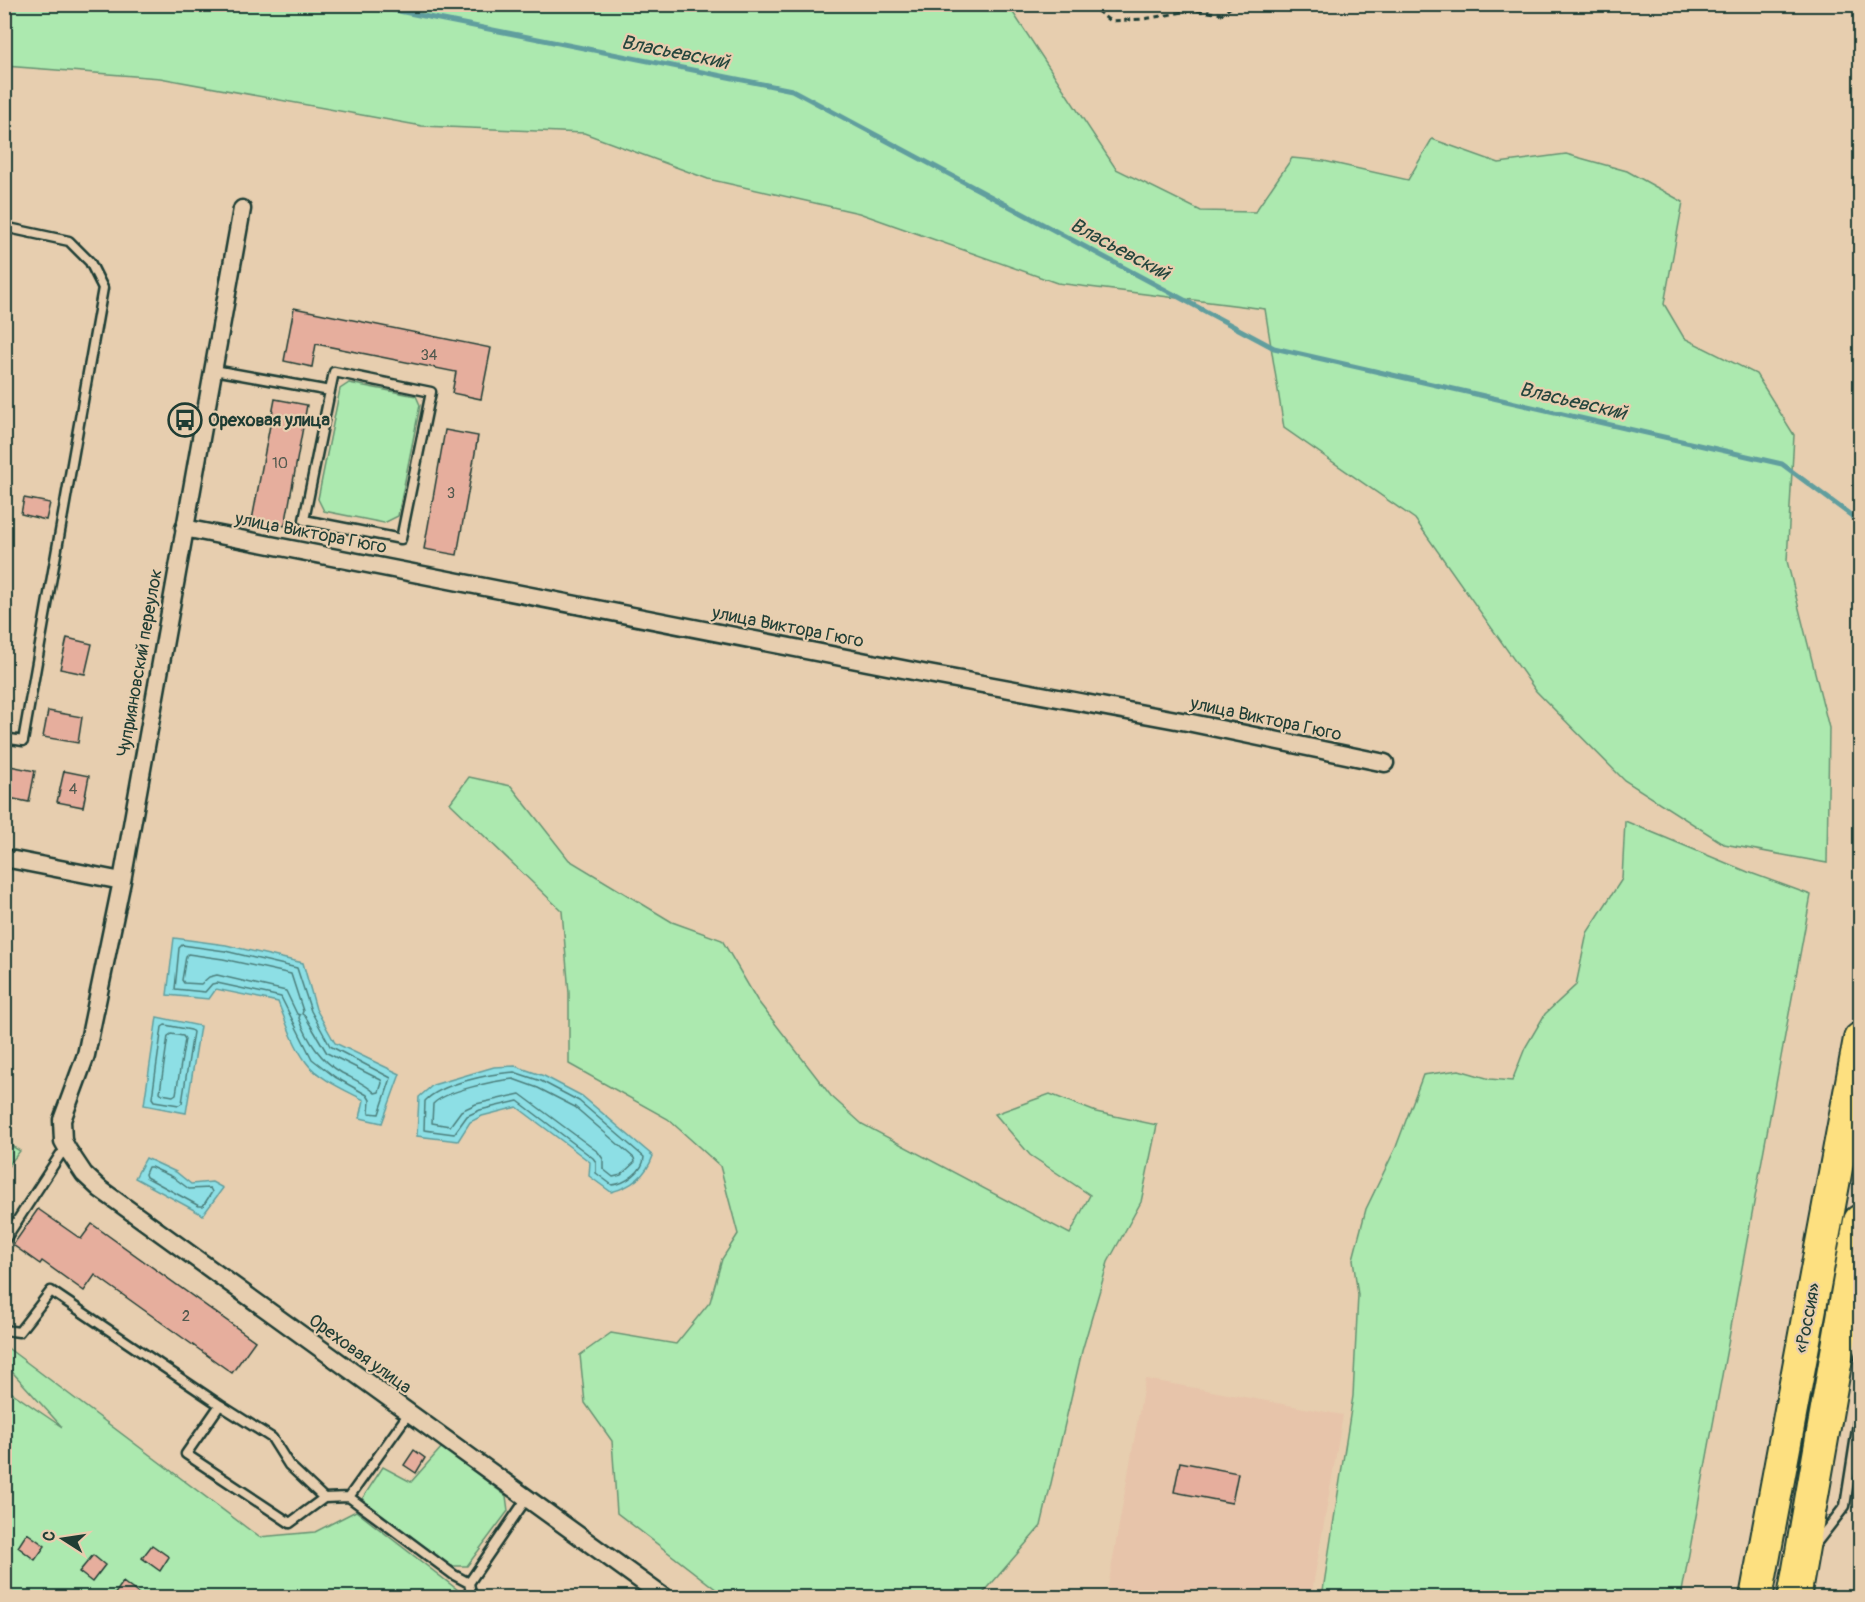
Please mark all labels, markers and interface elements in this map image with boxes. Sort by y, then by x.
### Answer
water label: Власьевский [619,29,732,75]
water label: Власьевский [1066,212,1175,286]
house number: 34 [420,346,438,365]
water label: Власьевский [1517,377,1630,426]
bus stop icon: Ореховая улица [167,402,203,438]
place label: Ореховая улица [208,409,331,432]
house number: 10 [272,454,288,473]
house number: 3 [447,484,455,503]
street label: улица Виктора Гюго [232,507,389,559]
street label: Чуприяновский переулок [112,567,168,759]
street label: улица Виктора Гюго [709,601,866,653]
street label: улица Виктора Гюго [1187,692,1344,746]
house number: 4 [69,780,78,799]
street label: «Россия» [1790,1281,1826,1355]
house number: 2 [182,1307,190,1326]
street label: Ореховая улица [304,1309,416,1399]
north arrow [33,1509,93,1569]
text: С [38,1529,60,1543]

